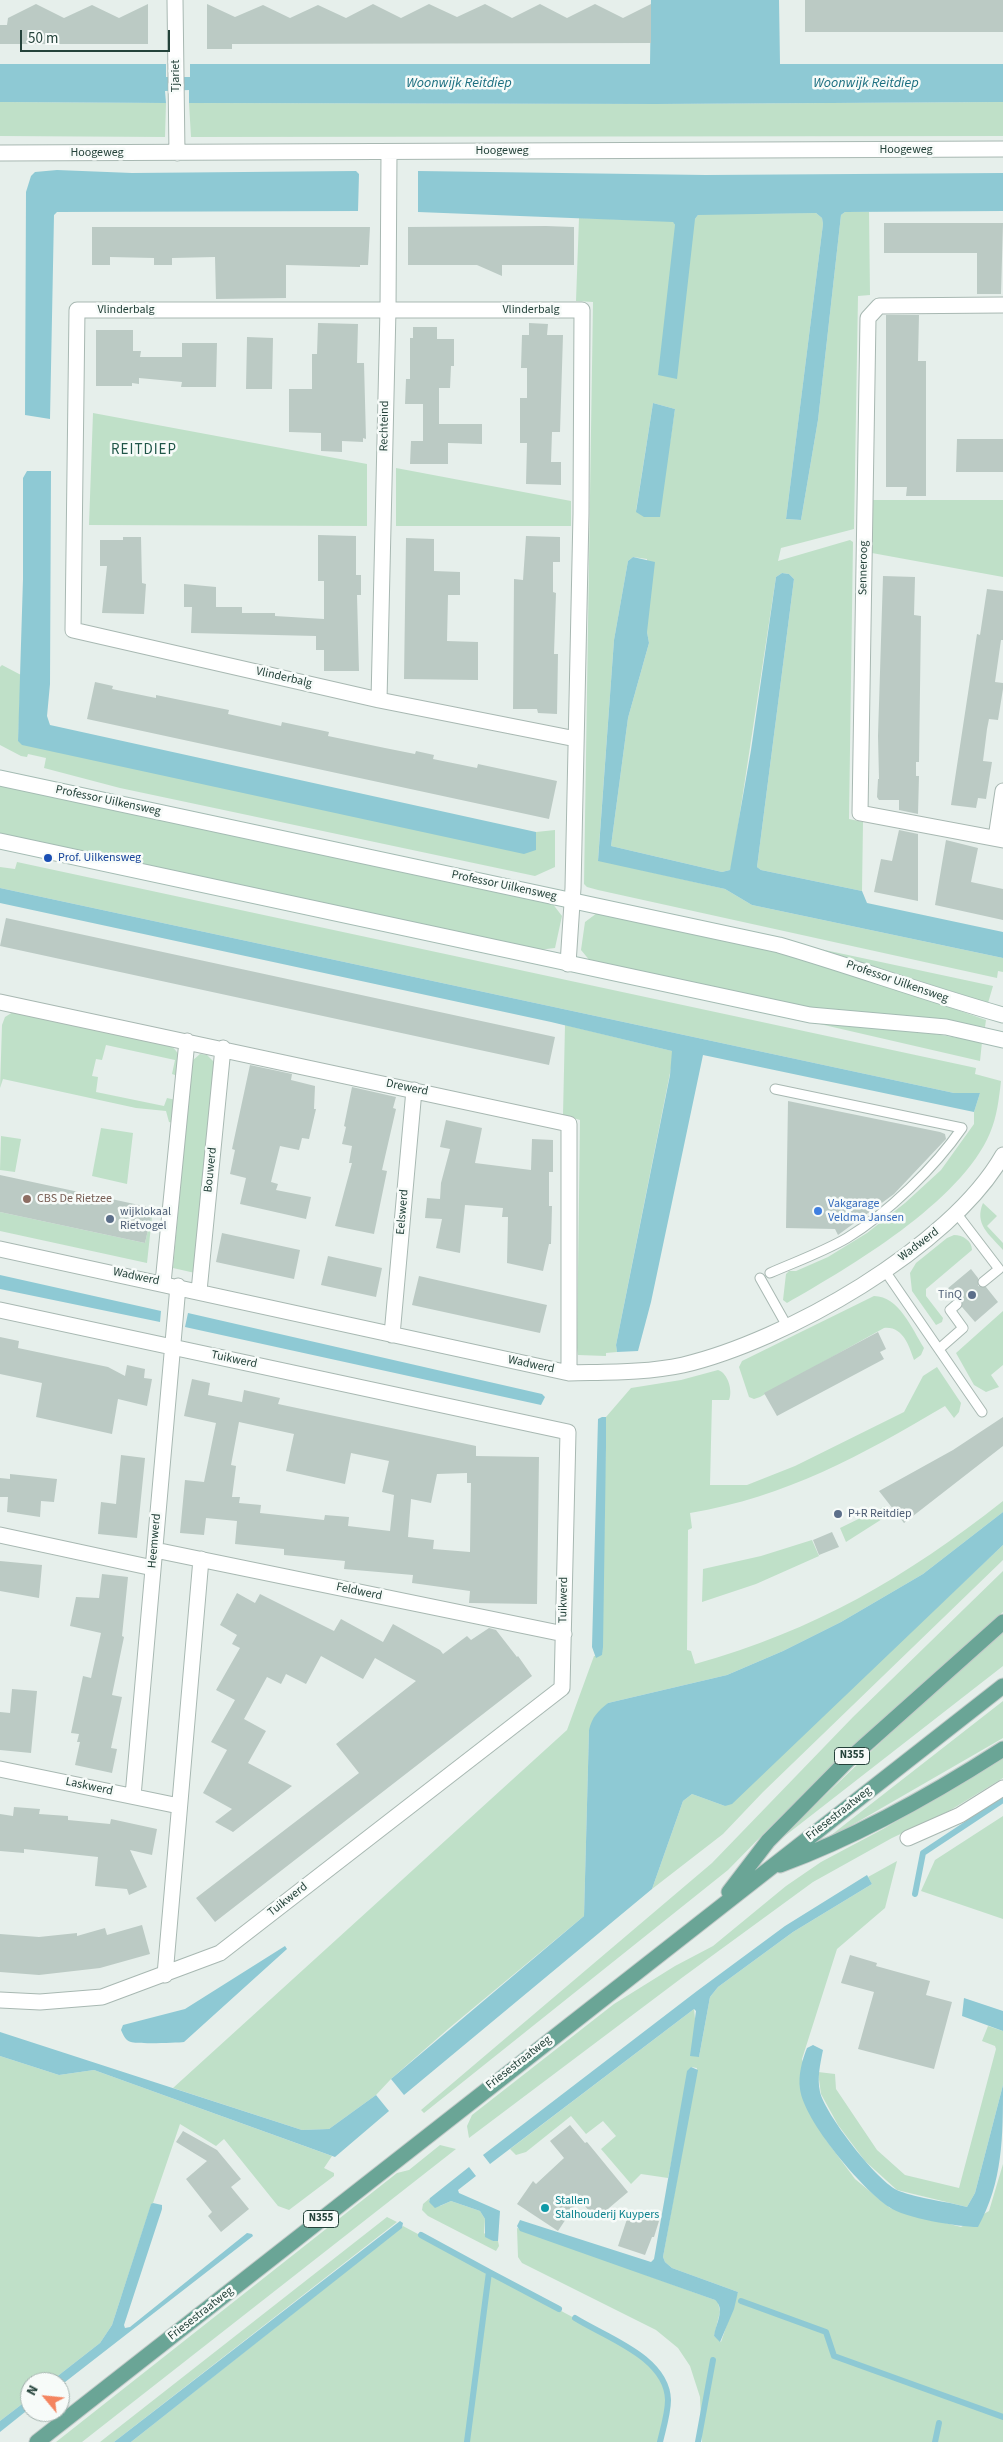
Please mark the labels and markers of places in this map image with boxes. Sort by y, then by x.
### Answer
place label: Prof. Uilkensweg [58,851,141,865]
marker: Prof. Uilkensweg [42,852,54,864]
place label: CBS De Rietzee [37,1192,112,1206]
marker: CBS De Rietzee [21,1193,33,1205]
place label: Vakgarage Veldma Jansen [828,1197,904,1225]
place label: wijklokaal Rietvogel [120,1205,171,1233]
marker: Vakgarage Veldma Jansen [812,1205,824,1217]
marker: wijklokaal Rietvogel [104,1213,116,1225]
place label: TinQ [938,1288,962,1302]
marker: TinQ [966,1289,978,1301]
place label: P+R Reitdiep [848,1507,912,1521]
marker: P+R Reitdiep [832,1508,844,1520]
place label: Stallen Stalhouderij Kuypers [555,2194,659,2222]
marker: Stallen Stalhouderij Kuypers [539,2202,551,2214]

